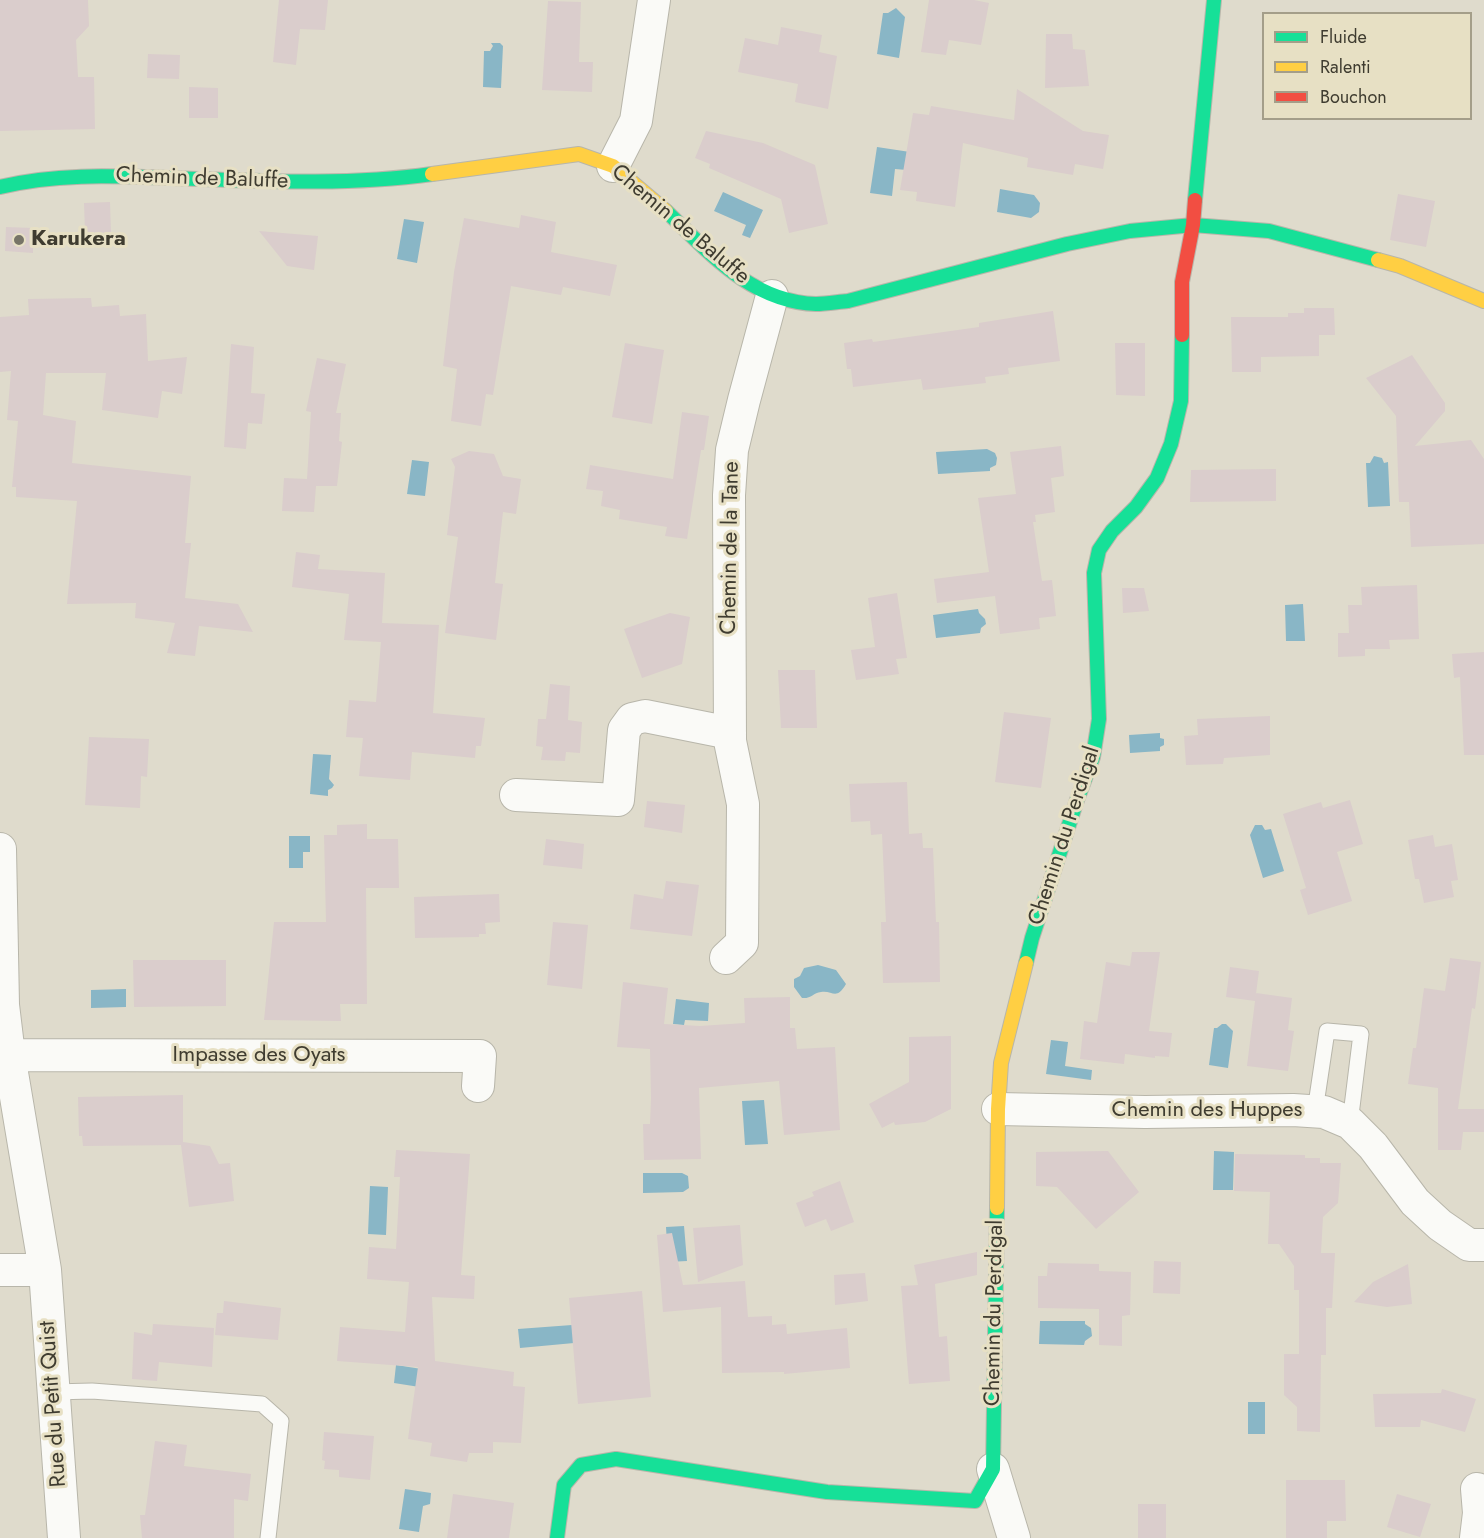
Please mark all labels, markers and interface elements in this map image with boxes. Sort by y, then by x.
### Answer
legend [1262,12,1472,120]
text: Fluide [1320,24,1367,50]
text: Ralenti [1320,54,1371,80]
text: Bouchon [1320,84,1387,110]
street label: Chemin de Baluffe [605,159,755,291]
street label: Chemin de Baluffe [115,163,289,195]
place label: Karukera [31,227,126,253]
marker: Karukera [12,233,26,247]
street label: Chemin de la Tane [716,461,746,635]
street label: Chemin du Perdigal [1024,743,1106,929]
street label: Impasse des Oyats [173,1043,345,1069]
street label: Chemin des Huppes [1112,1098,1302,1124]
street label: Chemin du Perdigal [980,1220,1010,1406]
street label: Rue du Petit Quist [35,1320,73,1488]

